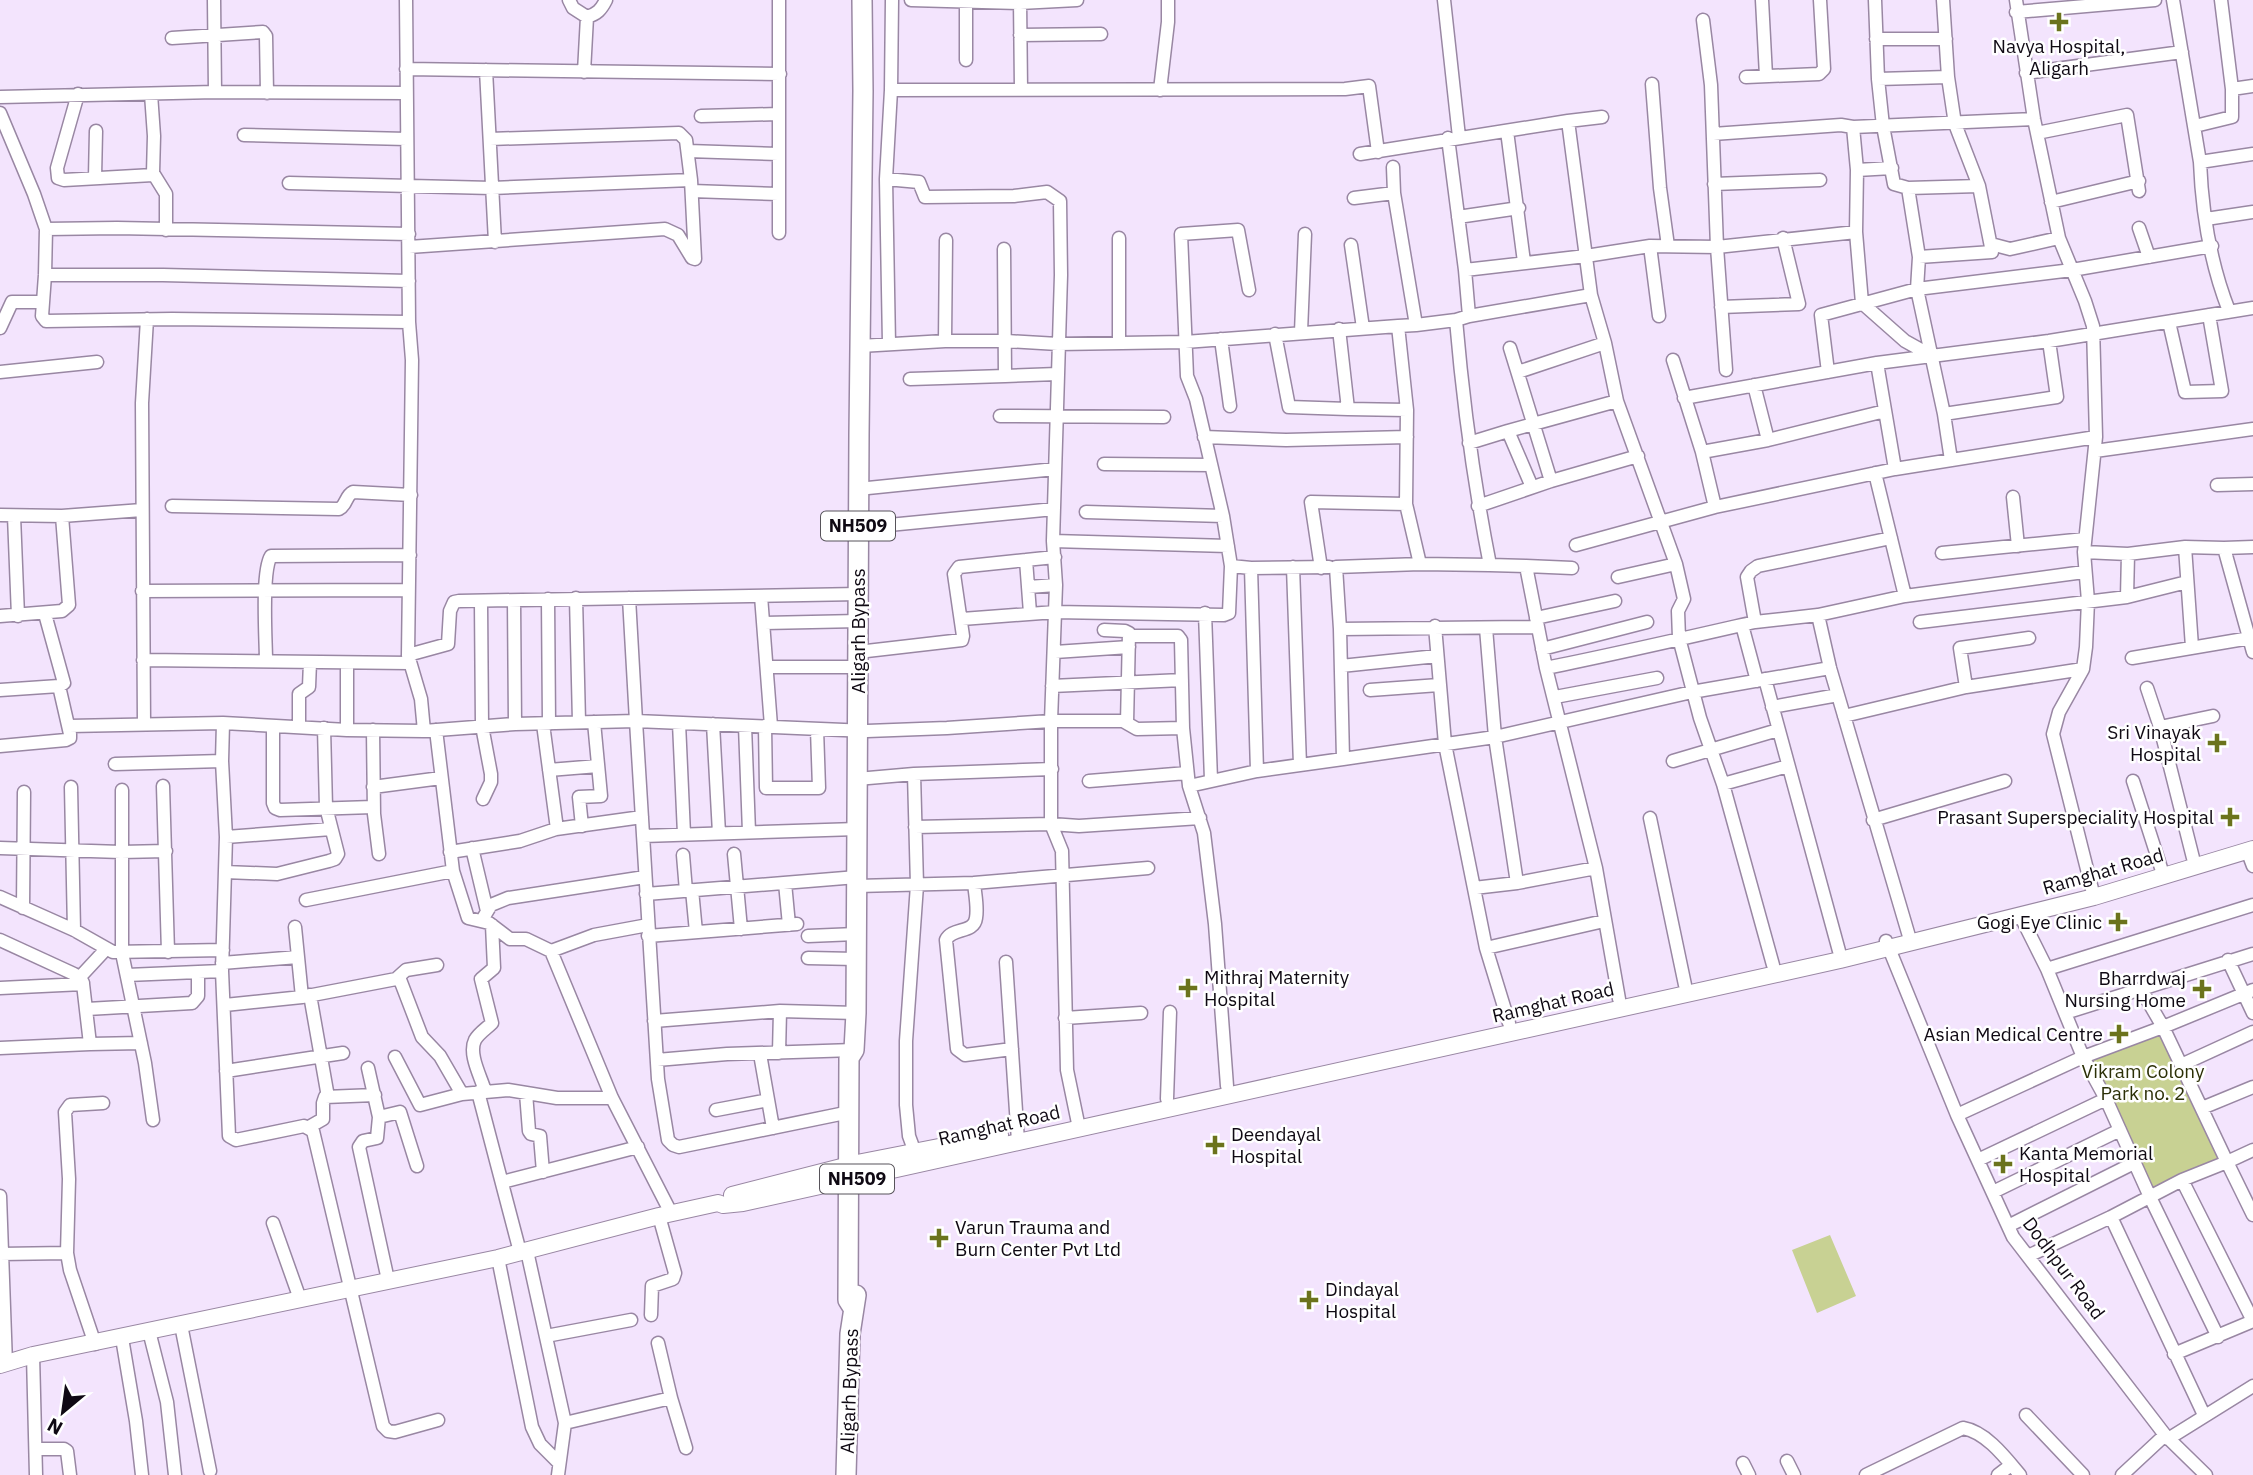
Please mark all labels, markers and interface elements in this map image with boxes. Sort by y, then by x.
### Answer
marker: Navya Hospital, Aligarh [2049,12,2069,32]
place label: Navya Hospital, Aligarh [1992,34,2126,80]
road number: NH509 [821,512,895,540]
street label: Aligarh Bypass [846,568,870,694]
place label: Sri Vinayak Hospital [2107,720,2201,766]
marker: Sri Vinayak Hospital [2207,733,2227,753]
place label: Prasant Superspeciality Hospital [1937,805,2214,829]
marker: Prasant Superspeciality Hospital [2220,807,2240,827]
street label: Ramghat Road [2040,842,2166,900]
place label: Gogi Eye Clinic [1977,910,2102,934]
marker: Gogi Eye Clinic [2108,912,2128,932]
place label: Mithraj Maternity Hospital [1204,965,1350,1011]
place label: Bharrdwaj Nursing Home [2064,966,2186,1012]
street label: Ramghat Road [1490,976,1616,1028]
marker: Mithraj Maternity Hospital [1178,978,1198,998]
marker: Bharrdwaj Nursing Home [2192,979,2212,999]
place label: Asian Medical Centre [1923,1022,2103,1046]
marker: Asian Medical Centre [2109,1024,2129,1044]
park label: Vikram Colony Park no. 2 [2082,1059,2205,1105]
street label: Ramghat Road [936,1099,1062,1151]
place label: Deendayal Hospital [1231,1122,1321,1168]
marker: Deendayal Hospital [1205,1135,1225,1155]
place label: Kanta Memorial Hospital [2019,1141,2153,1187]
marker: Kanta Memorial Hospital [1993,1154,2013,1174]
road number: NH509 [820,1164,894,1194]
street label: Dodhpur Road [2018,1212,2110,1324]
place label: Varun Trauma and Burn Center Pvt Ltd [955,1215,1121,1261]
marker: Varun Trauma and Burn Center Pvt Ltd [929,1228,949,1248]
place label: Dindayal Hospital [1325,1277,1399,1323]
marker: Dindayal Hospital [1299,1290,1319,1310]
street label: Aligarh Bypass [835,1328,863,1454]
north arrow [28,1377,98,1447]
text: N [43,1413,67,1441]

